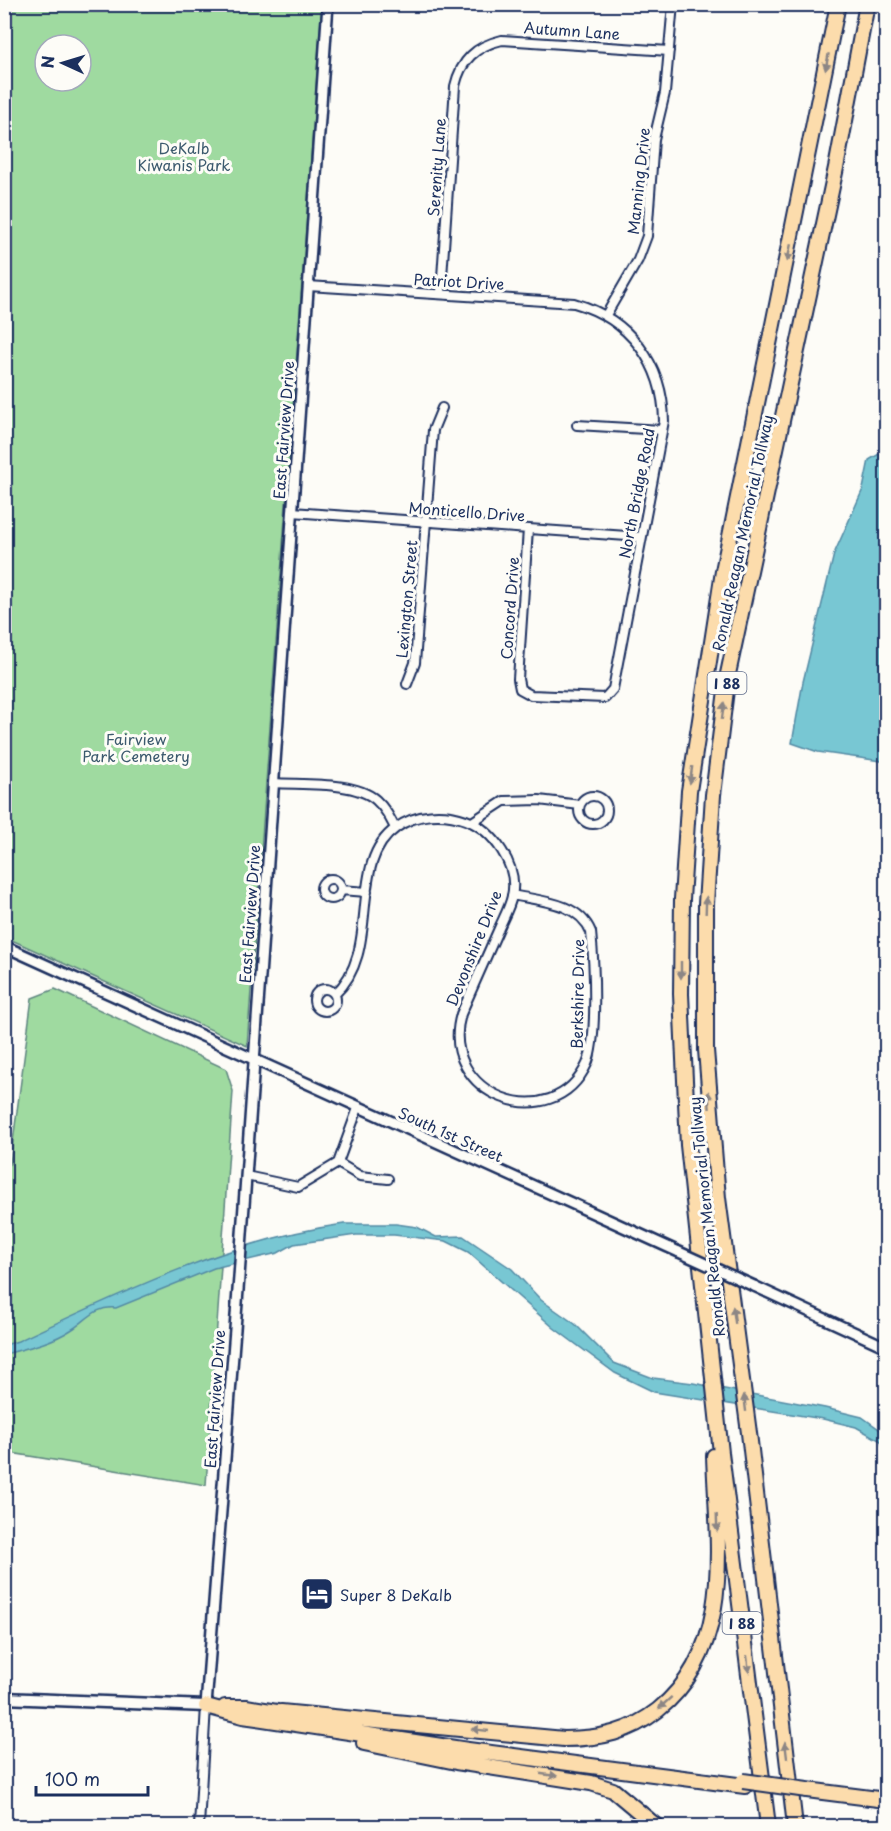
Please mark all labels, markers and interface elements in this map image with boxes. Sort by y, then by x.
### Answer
street label: Autumn Lane [523,15,621,45]
north arrow [33,33,93,93]
one-way arrow [822,53,831,72]
text: N [35,55,59,69]
street label: Serenity Lane [421,117,451,217]
street label: Manning Drive [621,126,655,236]
park label: DeKalb Kiwanis Park [138,136,230,176]
one-way arrow [783,244,793,262]
street label: Patriot Drive [413,267,505,295]
street label: East Fairview Drive [267,360,299,500]
street label: Ronald Reagan Memorial Tollway [706,413,778,653]
street label: North Bridge Road [612,426,660,560]
street label: Monticello Drive [408,495,526,527]
street label: Lexington Street [389,539,423,659]
street label: Concord Drive [494,556,524,660]
road number: I 88 [708,672,746,694]
one-way arrow [718,701,727,720]
park label: Fairview Park Cemetery [82,727,190,767]
one-way arrow [687,766,696,785]
street label: East Fairview Drive [233,844,265,984]
street label: Devonshire Drive [439,887,507,1009]
one-way arrow [702,896,711,915]
street label: Berkshire Drive [565,939,589,1049]
one-way arrow [676,960,686,979]
one-way arrow [704,1091,714,1110]
street label: Ronald Reagan Memorial Tollway [682,1096,730,1338]
street label: South 1st Street [395,1101,507,1167]
one-way arrow [729,1305,738,1324]
street label: East Fairview Drive [198,1329,230,1469]
one-way arrow [741,1393,750,1412]
one-way arrow [712,1513,721,1532]
hotel icon: Super 8 DeKalb [299,1576,335,1612]
place label: Super 8 DeKalb [340,1583,452,1606]
road number: I 88 [722,1612,762,1634]
one-way arrow [743,1655,752,1674]
one-way arrow [658,1696,673,1709]
one-way arrow [471,1725,490,1735]
one-way arrow [782,1741,791,1760]
scale bar [36,1759,148,1797]
text: 100 m [45,1765,100,1792]
one-way arrow [540,1770,559,1779]

